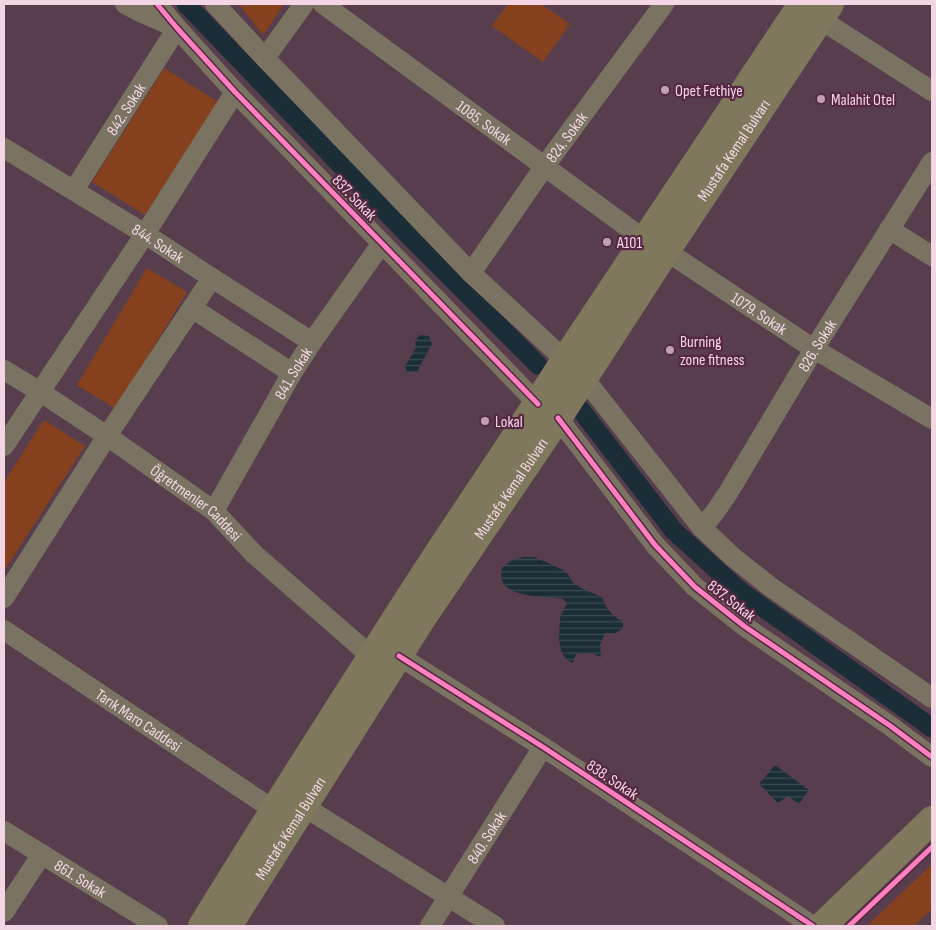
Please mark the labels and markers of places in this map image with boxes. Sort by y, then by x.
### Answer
place label: Opet Fethiye [675,82,743,101]
marker: Opet Fethiye [659,84,671,96]
place label: Malahit Otel [831,91,895,110]
marker: Malahit Otel [815,93,827,105]
place label: A101 [616,234,643,253]
marker: A101 [601,236,613,248]
place label: Burning zone fitness [680,333,745,370]
marker: Burning zone fitness [664,344,676,356]
place label: Lokal [495,413,523,432]
marker: Lokal [479,415,491,427]

